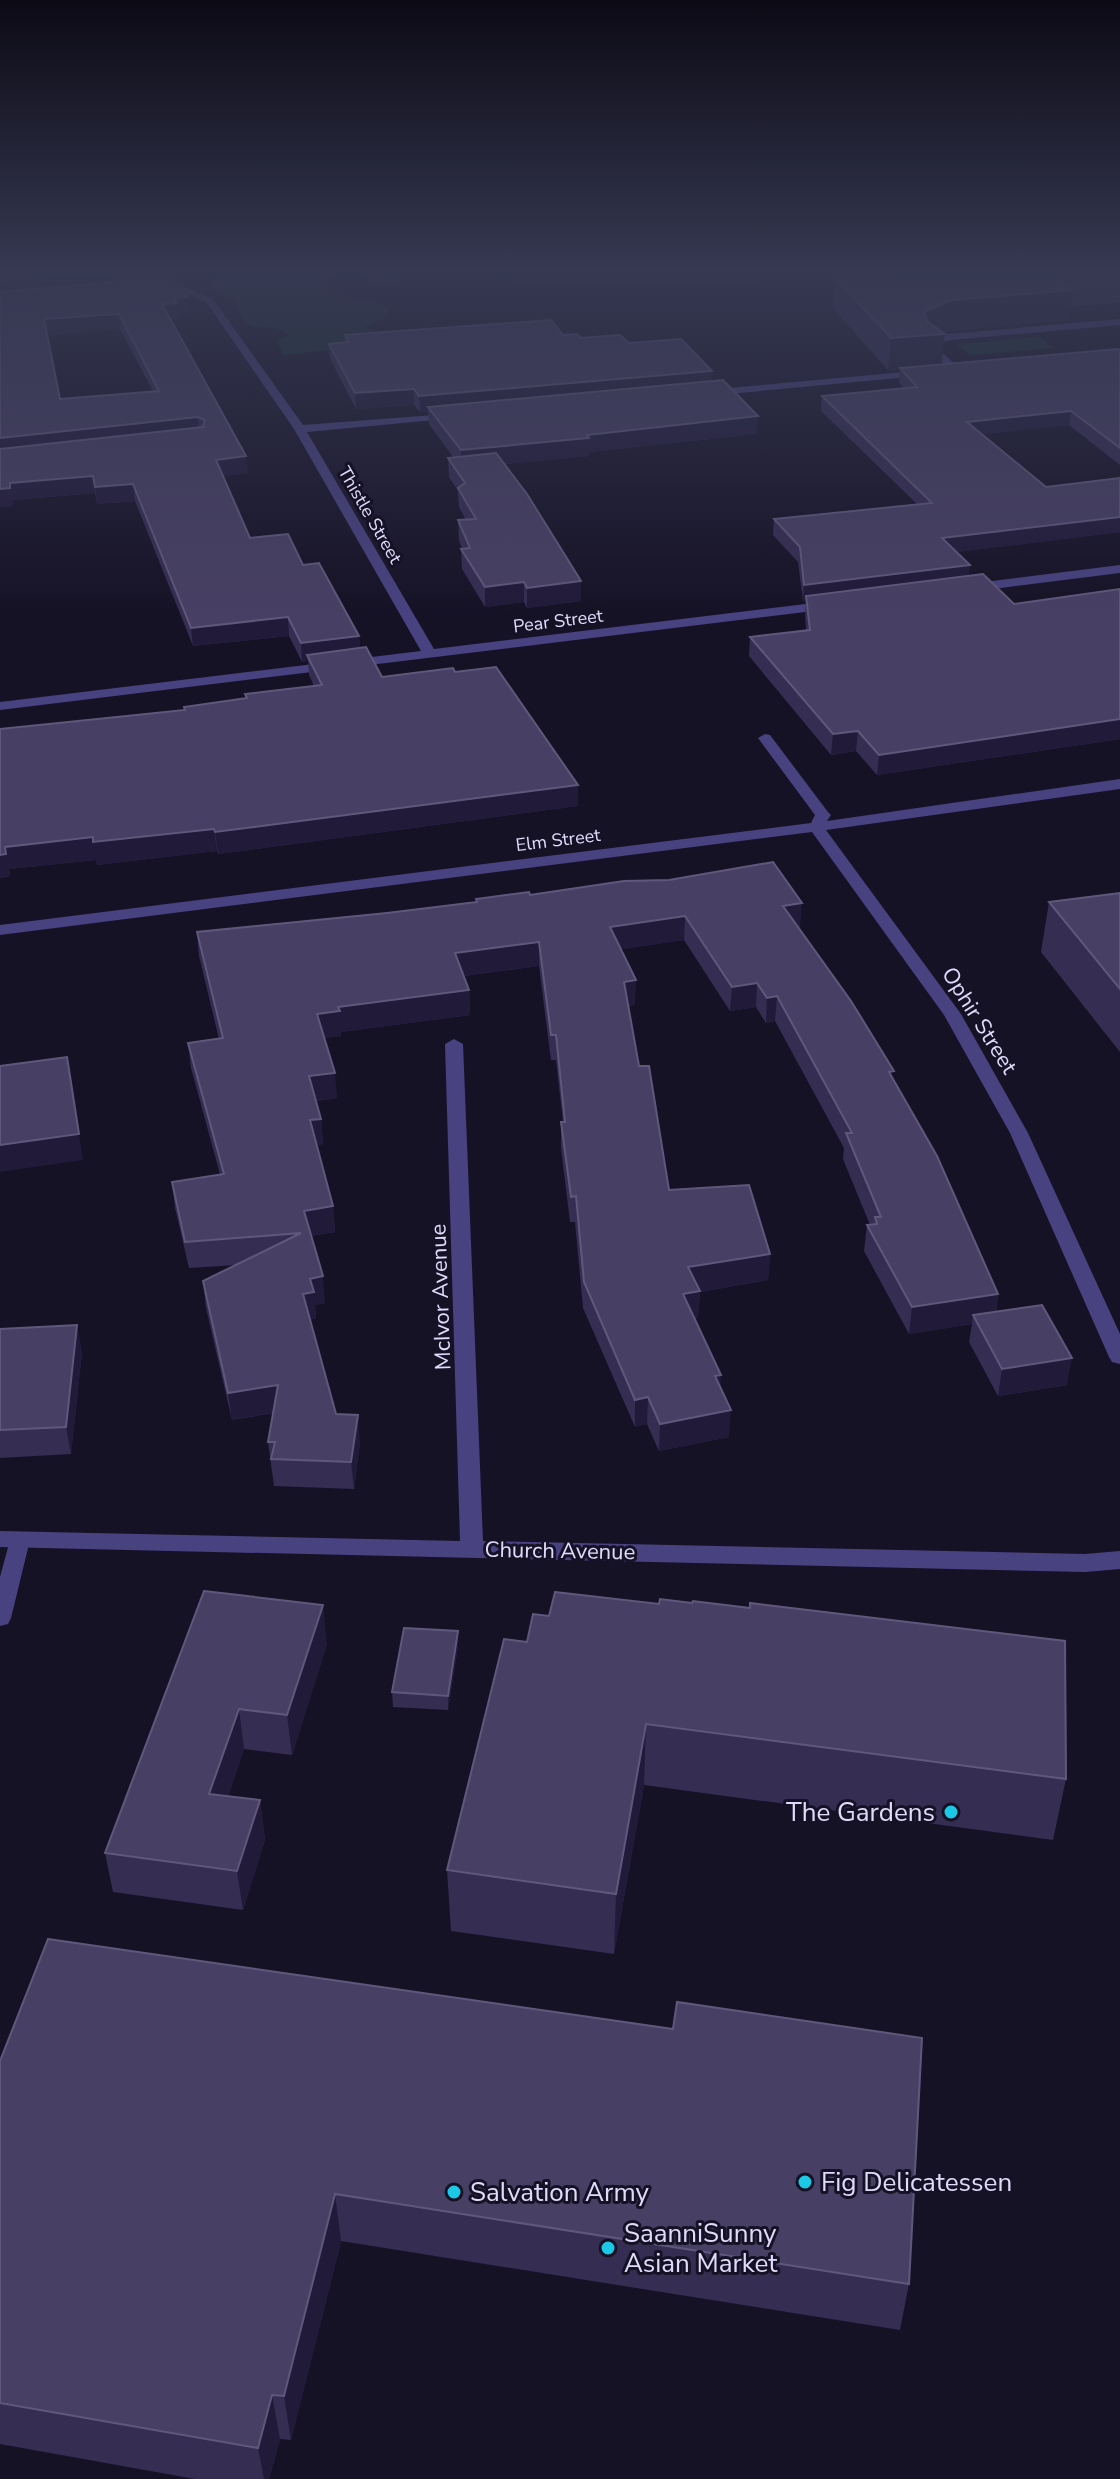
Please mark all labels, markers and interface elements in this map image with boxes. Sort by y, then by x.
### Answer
street label: Thistle Street [332,462,408,569]
street label: Pear Street [512,604,605,638]
street label: Elm Street [514,823,602,857]
street label: Ophir Street [934,961,1024,1080]
street label: McIvor Avenue [423,1223,459,1371]
street label: Church Avenue [484,1535,636,1567]
place label: The Gardens [786,1795,935,1830]
marker: The Gardens [942,1803,960,1821]
place label: Fig Delicatessen [821,2165,1012,2200]
marker: Fig Delicatessen [796,2173,814,2191]
place label: Salvation Army [470,2175,650,2210]
marker: Salvation Army [445,2183,463,2201]
place label: SaanniSunny Asian Market [624,2216,778,2281]
marker: SaanniSunny Asian Market [599,2239,617,2257]

